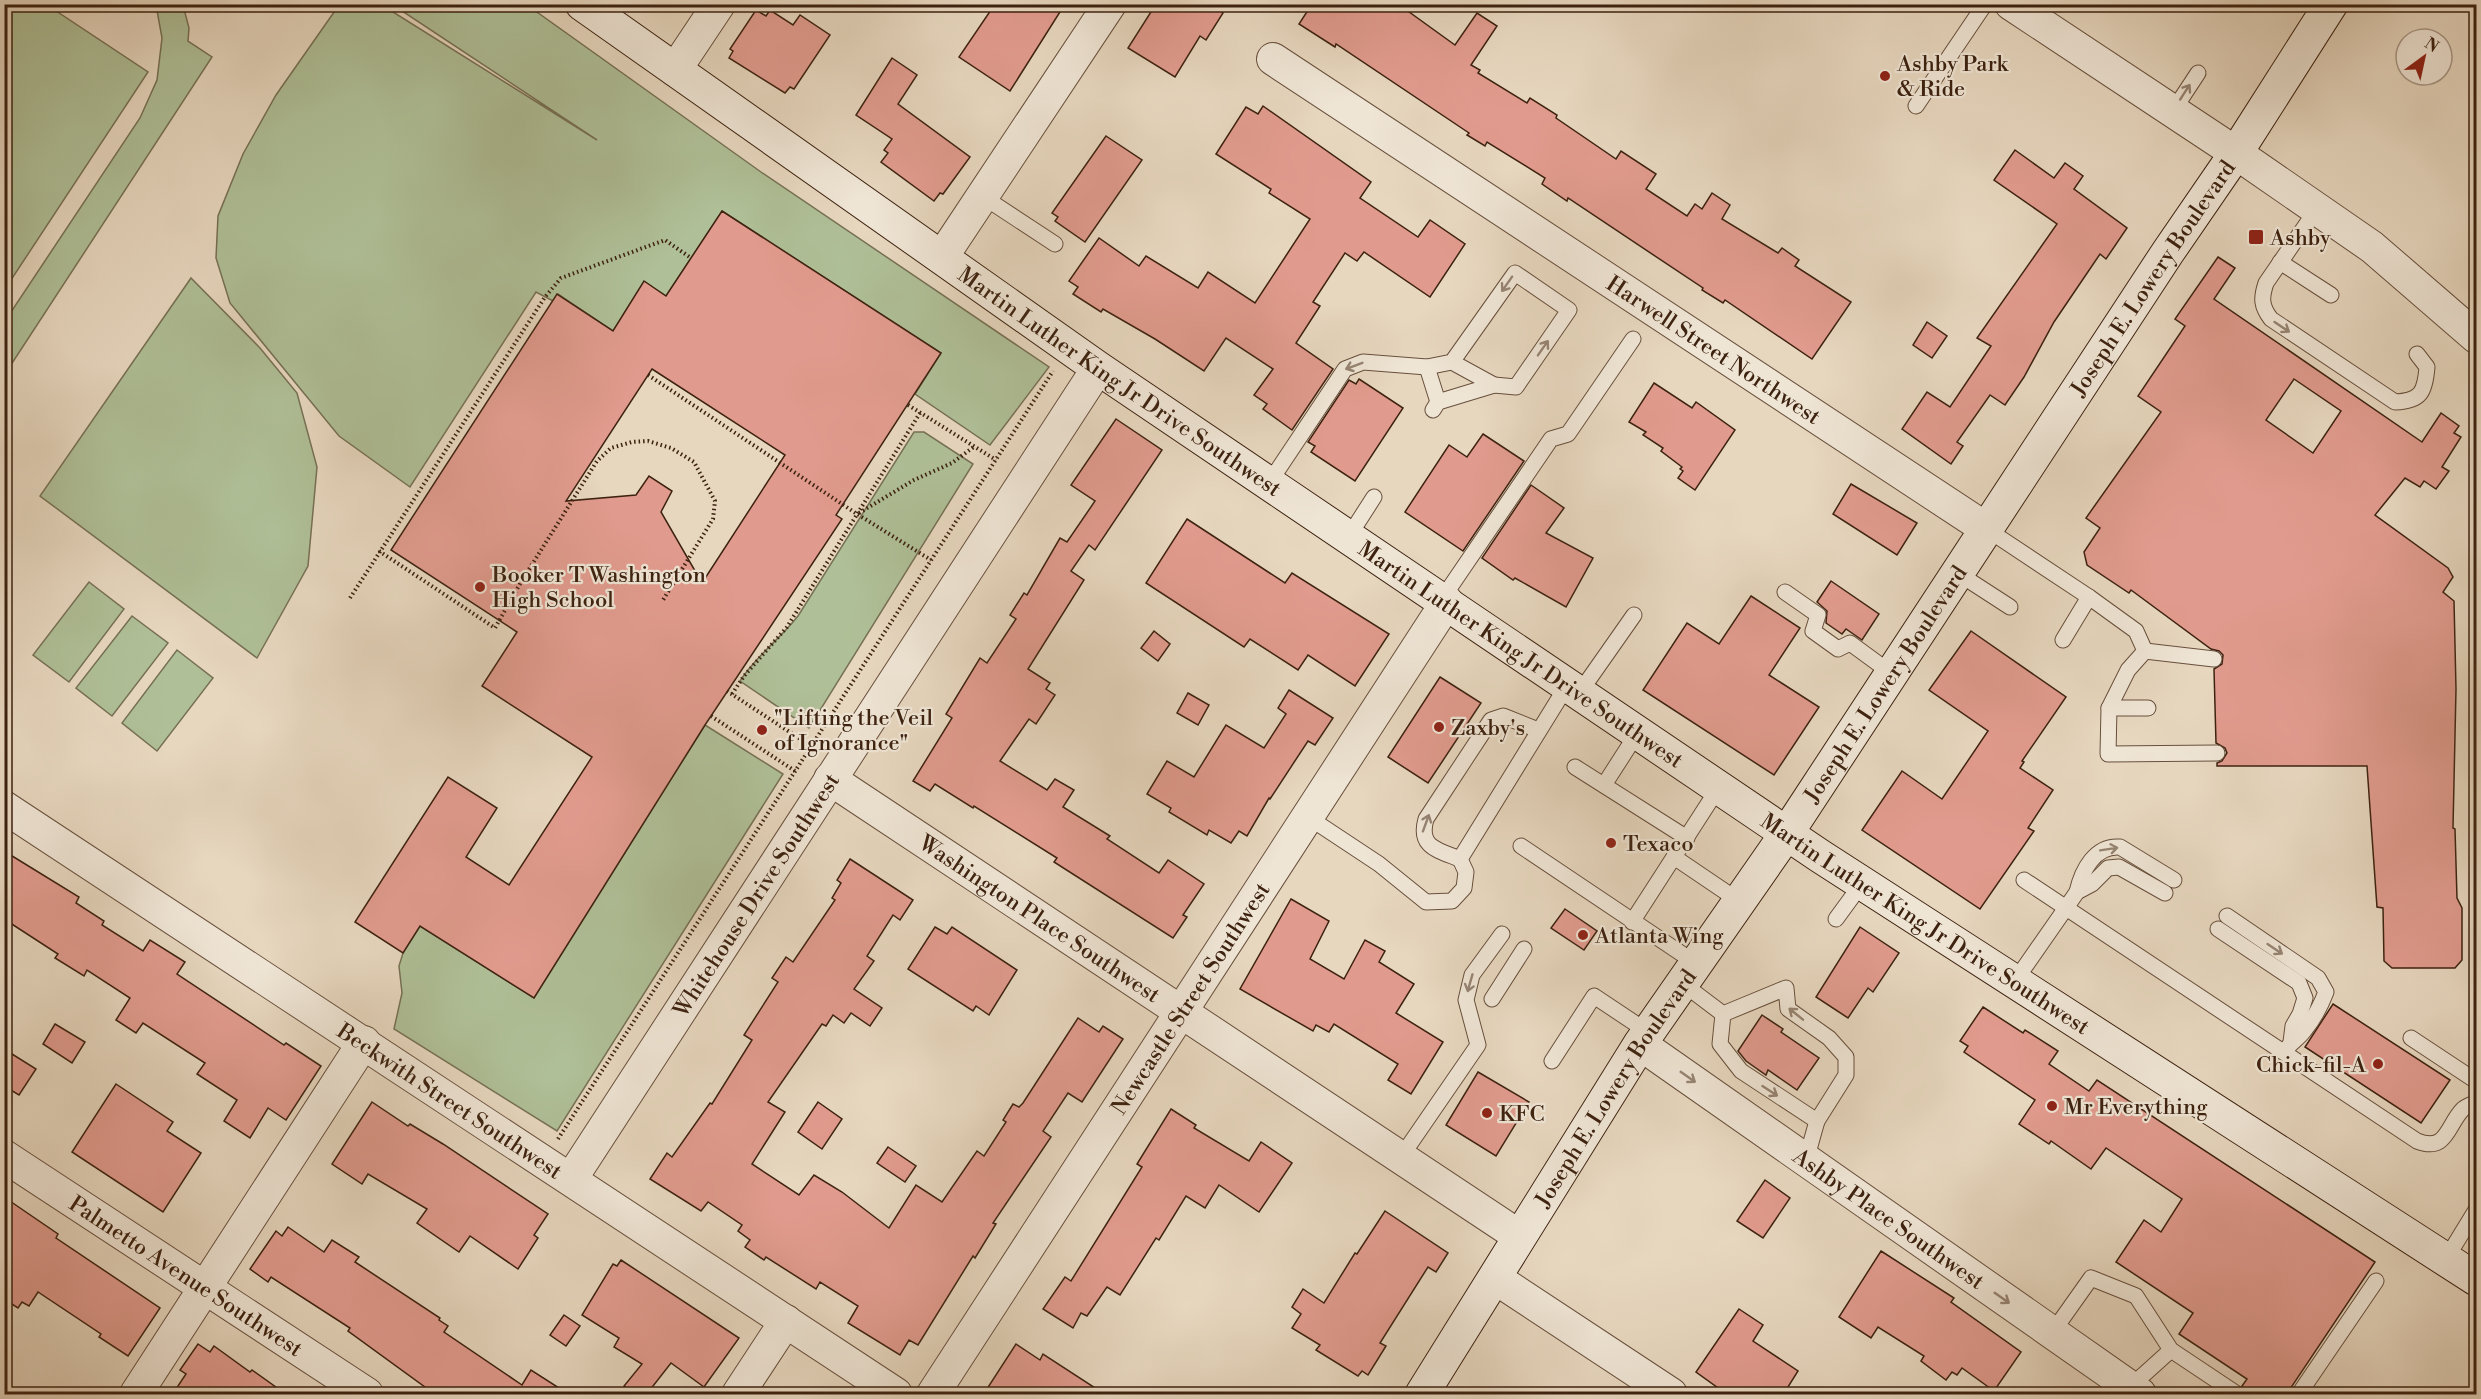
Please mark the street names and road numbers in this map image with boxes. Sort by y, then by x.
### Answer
street label: Joseph E. Lowery Boulevard [2065,155,2242,403]
street label: Martin Luther King Jr Drive Southwest [952,262,1286,503]
street label: Harwell Street Northwest [1601,270,1825,431]
street label: Martin Luther King Jr Drive Southwest [1352,536,1688,775]
street label: Joseph E. Lowery Boulevard [1798,561,1974,809]
street label: Whitehouse Drive Southwest [667,768,846,1023]
street label: Martin Luther King Jr Drive Southwest [1755,808,2094,1041]
street label: Washington Place Southwest [913,829,1165,1009]
street label: Newcastle Street Southwest [1106,878,1276,1120]
street label: Joseph E. Lowery Boulevard [1529,964,1703,1213]
street label: Beckwith Street Southwest [331,1017,567,1186]
street label: Ashby Place Southwest [1787,1143,1989,1296]
street label: Palmetto Avenue Southwest [64,1190,308,1363]

